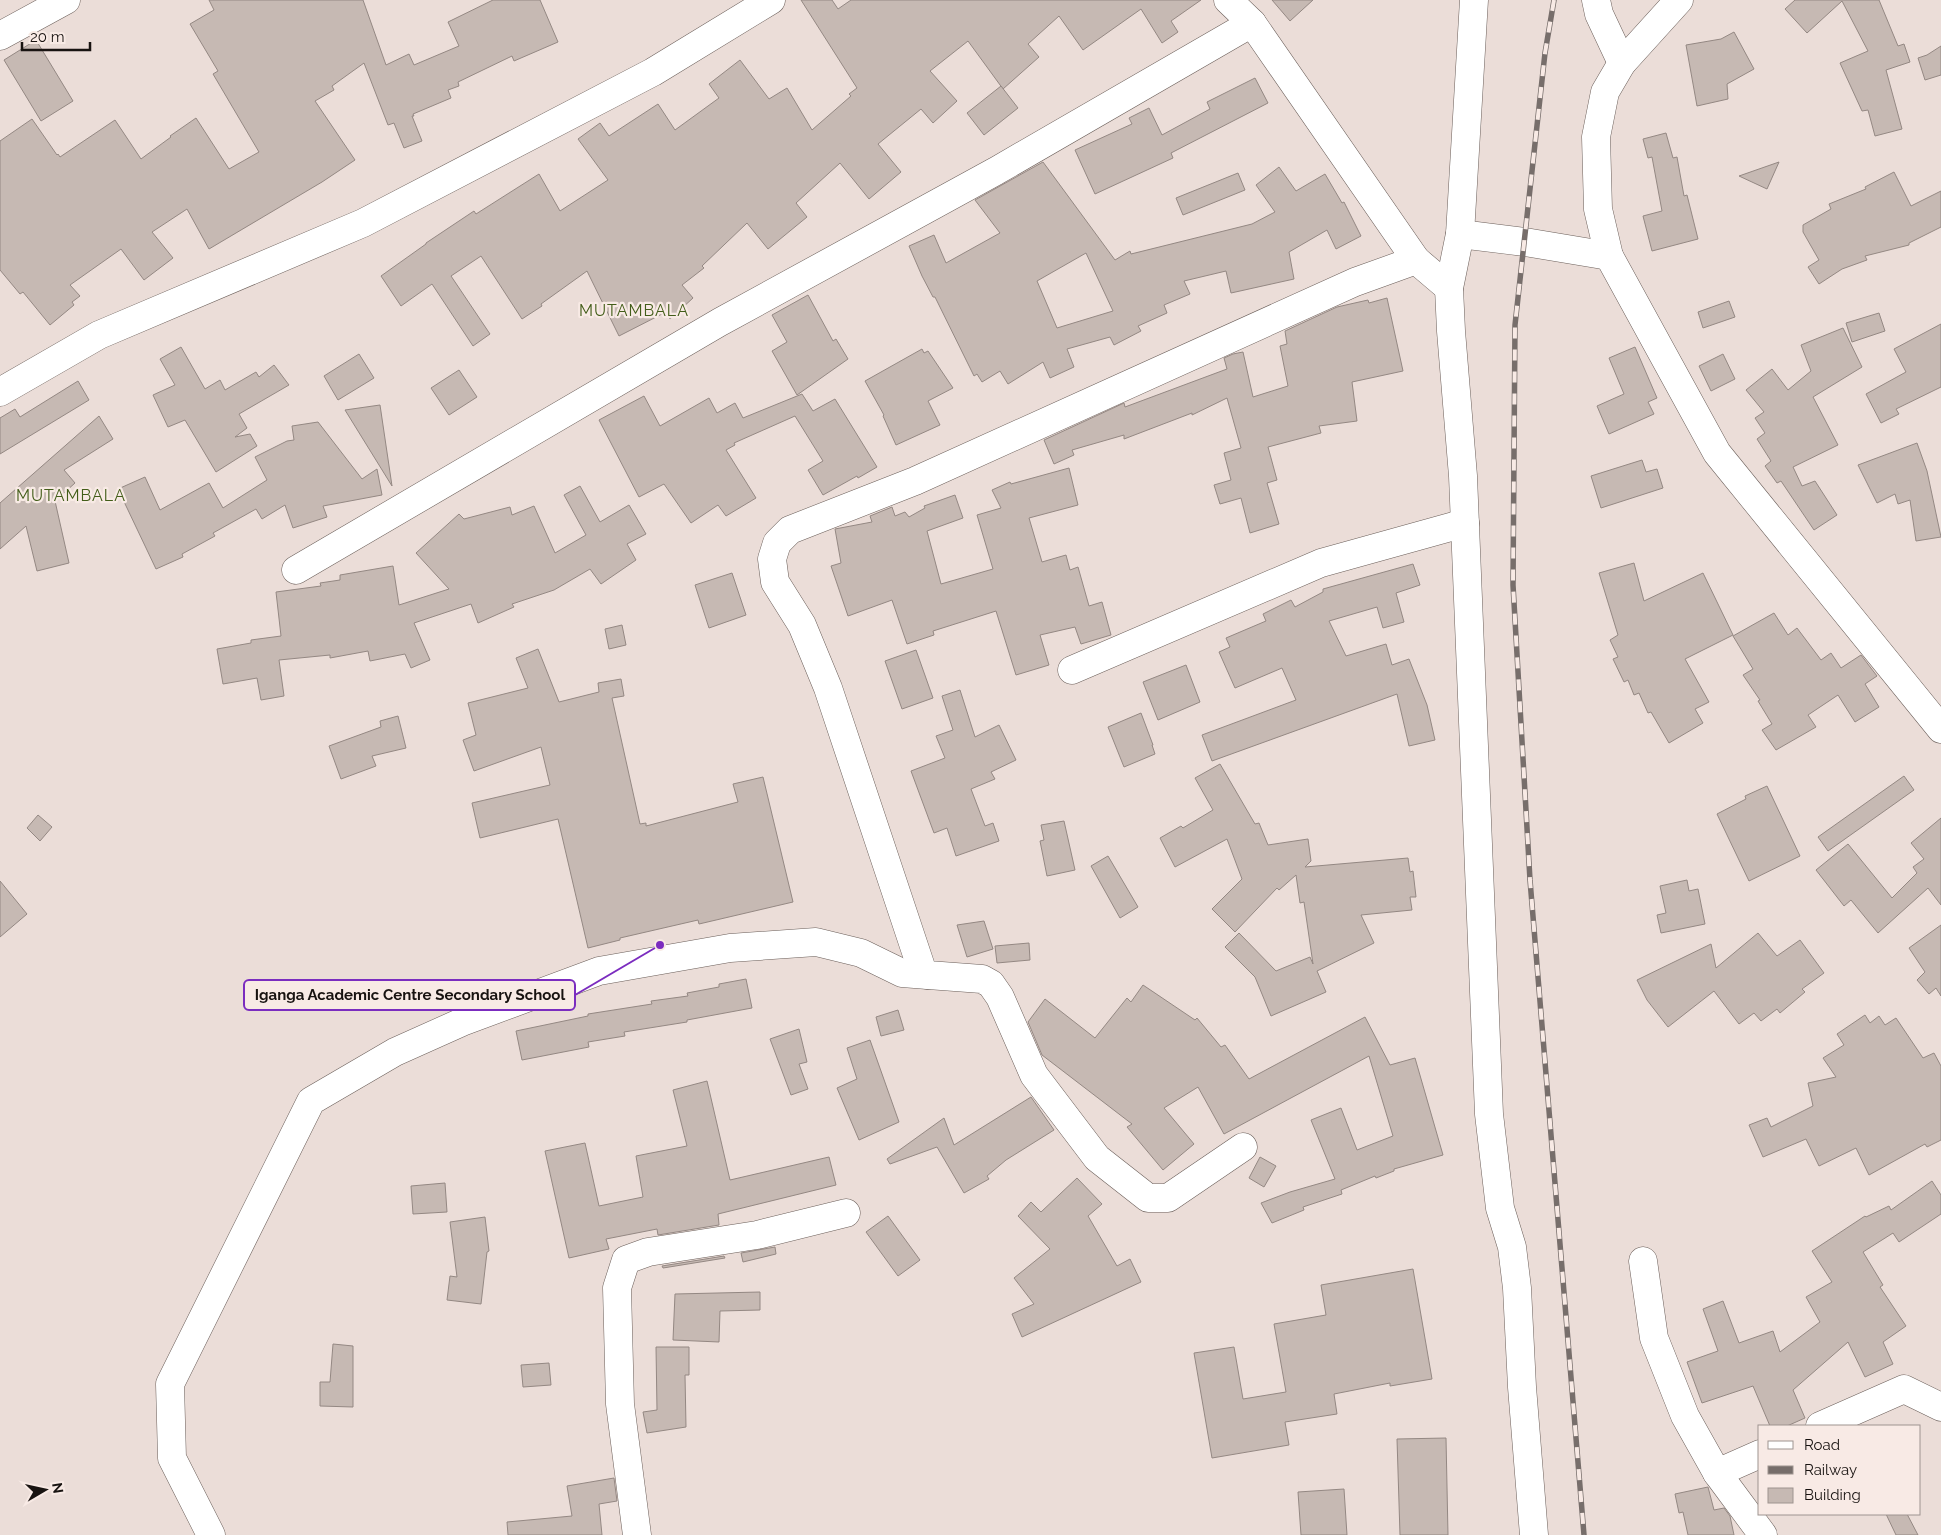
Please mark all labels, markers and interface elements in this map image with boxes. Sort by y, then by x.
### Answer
scale bar [22,20,90,52]
text: 20 m [30,28,65,46]
district label: MUTAMBALA [579,301,689,320]
district label: MUTAMBALA [16,486,126,505]
callout: Iganga Academic Centre Secondary School [244,980,575,1010]
text: Iganga Academic Centre Secondary School [255,986,565,1004]
legend [1758,1425,1921,1515]
text: Road [1804,1436,1840,1454]
text: Railway [1804,1461,1857,1479]
north arrow [20,1465,70,1515]
text: N [49,1481,67,1494]
text: Building [1804,1486,1861,1504]

